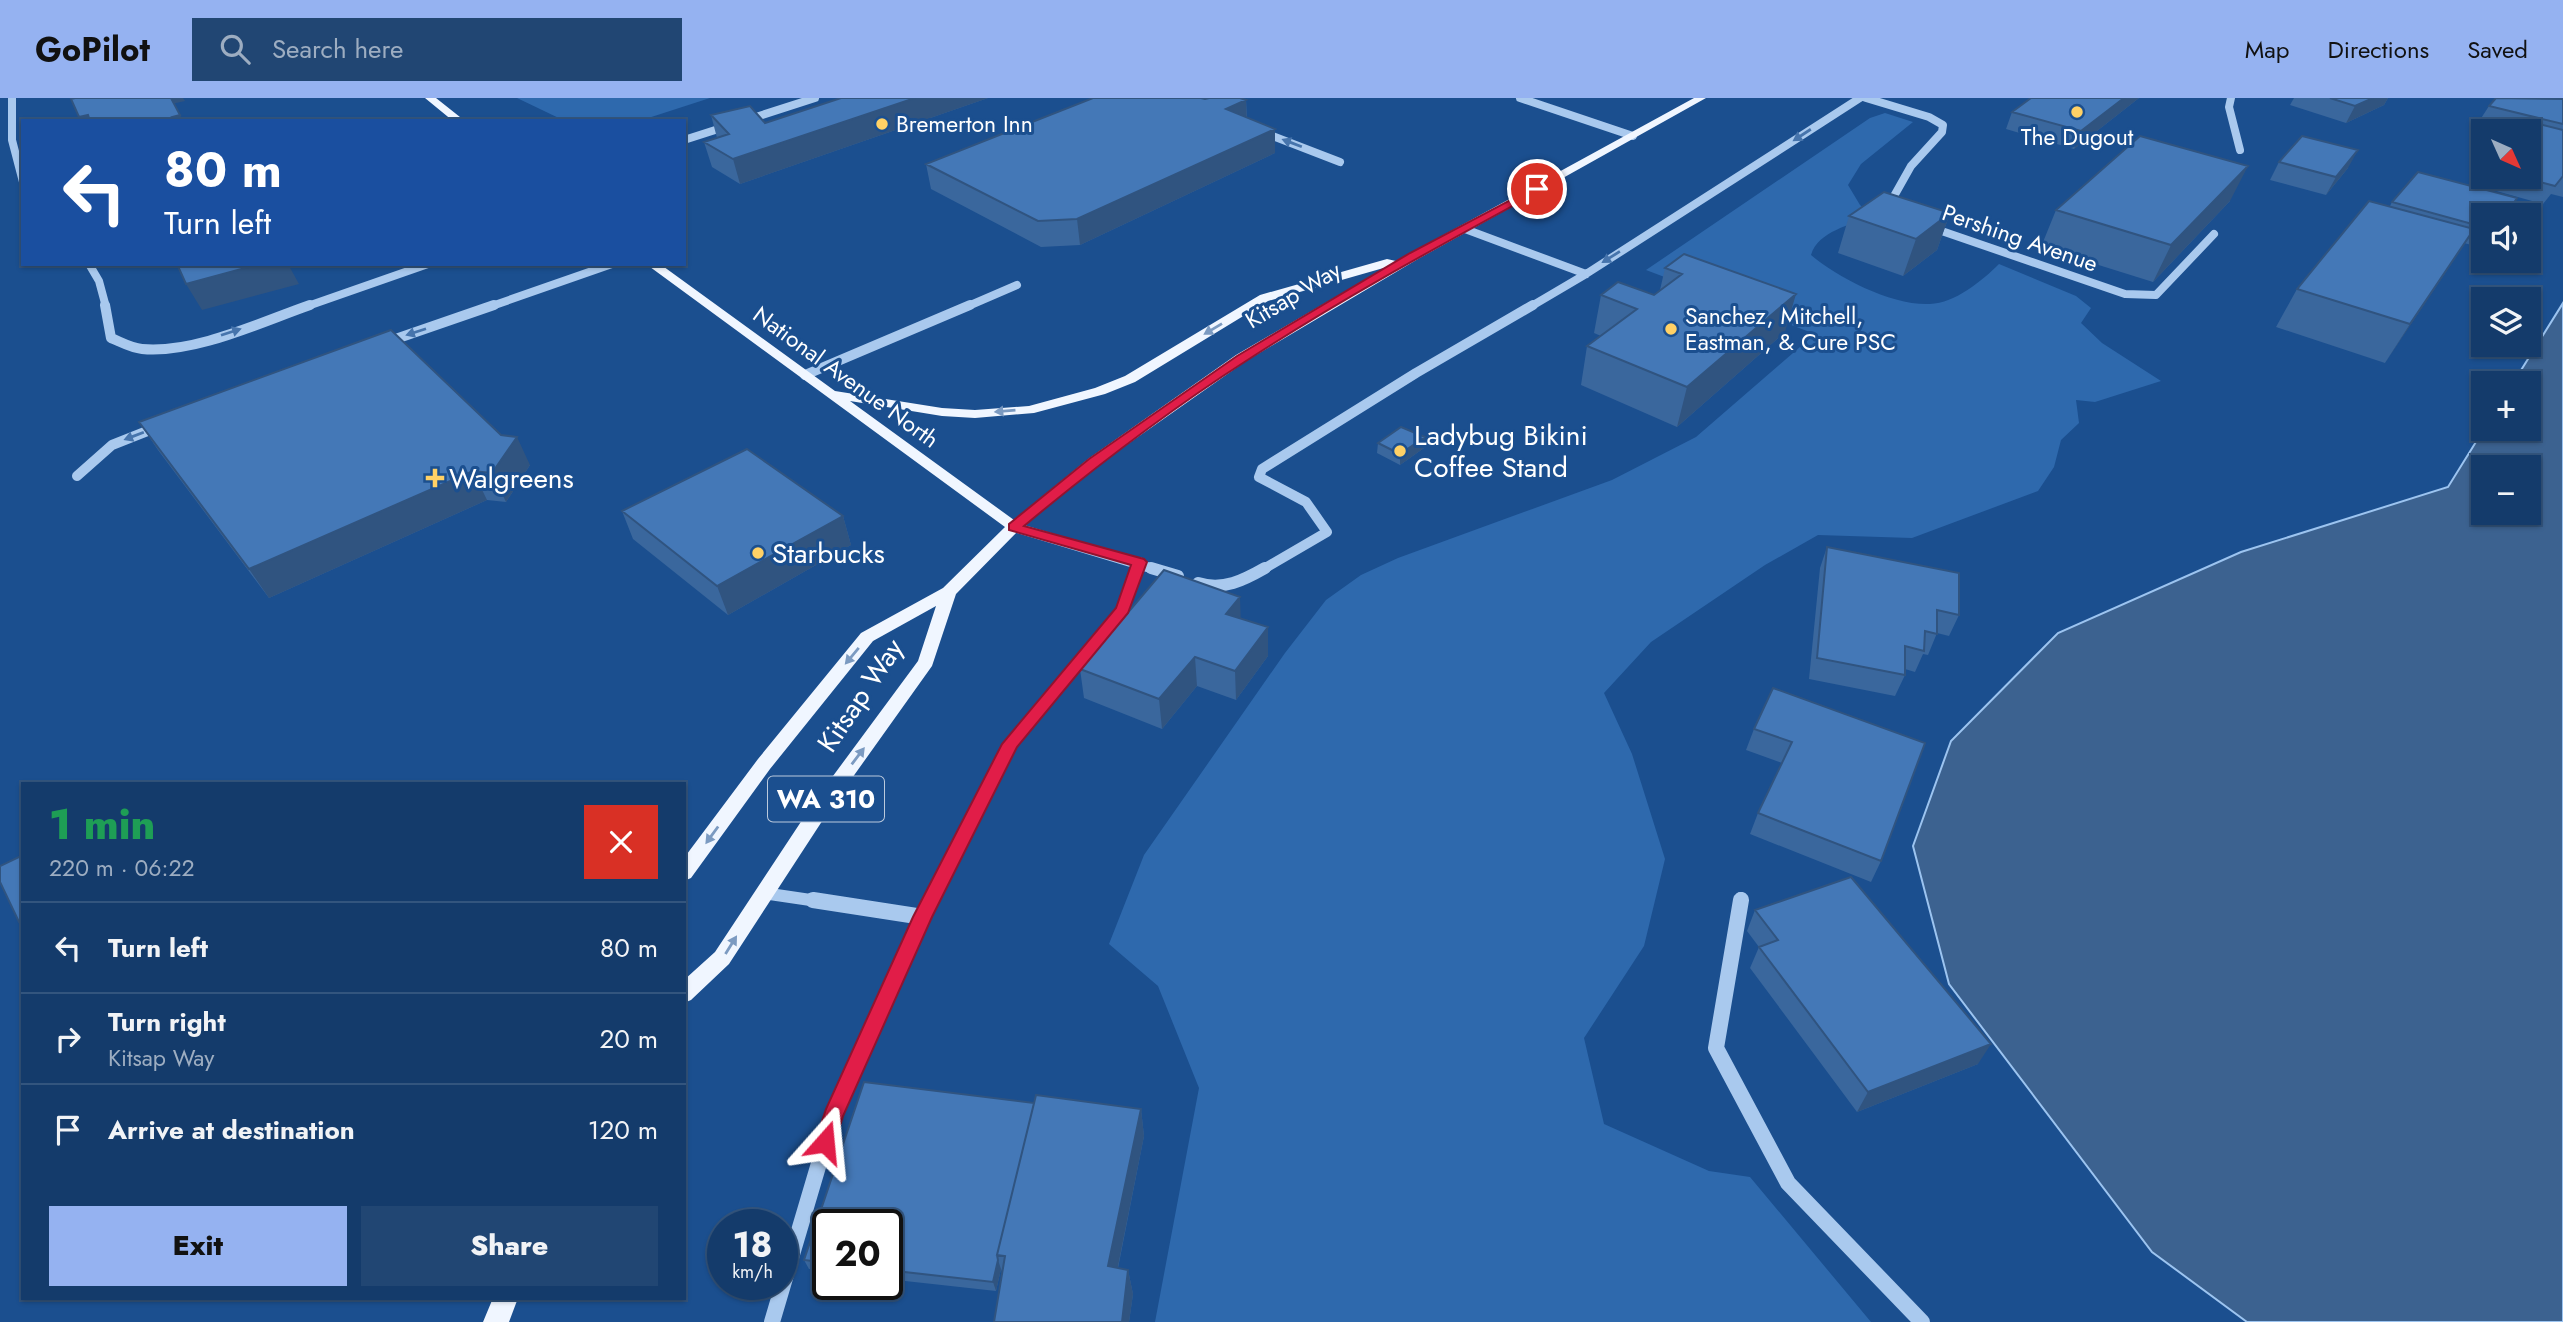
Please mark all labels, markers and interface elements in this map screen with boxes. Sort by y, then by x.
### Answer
search box [192,18,682,81]
text: GoPilot [35,26,150,73]
icon: search [216,30,254,68]
text: Search here [272,30,403,68]
text: Map [2245,32,2290,67]
text: Directions [2328,32,2429,67]
text: Saved [2467,32,2528,67]
marker: The Dugout [2069,104,2085,120]
place label: Bremerton Inn [896,107,1033,141]
marker: Bremerton Inn [874,116,890,132]
north arrow [2471,119,2541,189]
map controls [2471,119,2541,525]
place label: The Dugout [2021,120,2134,154]
one-way arrow [1792,128,1812,141]
text: 80 m [164,135,282,205]
one-way arrow [1282,138,1303,149]
icon: left [49,147,140,238]
pin [1507,159,1567,219]
icon: arrive [1518,170,1556,208]
street label: Pershing Avenue [1938,195,2103,281]
text: Turn left [164,200,271,246]
button: sound [2471,203,2541,273]
one-way arrow [1601,251,1620,264]
street label: Kitsap Way [1239,253,1348,337]
button: layers [2471,287,2541,357]
street label: National Avenue North [746,298,946,456]
place label: Sanchez, Mitchell, Eastman, & Cure PSC [1685,299,1896,359]
marker: Sanchez, Mitchell, Eastman, & Cure PSC [1663,321,1679,337]
one-way arrow [1204,323,1223,335]
one-way arrow [221,326,242,337]
one-way arrow [406,328,427,338]
button: + [2471,371,2541,441]
one-way arrow [993,406,1015,417]
place label: Ladybug Bikini Coffee Stand [1414,415,1588,488]
one-way arrow [123,431,144,442]
marker: Ladybug Bikini Coffee Stand [1392,443,1408,459]
button: − [2471,455,2541,525]
place label: Walgreens [449,458,574,499]
marker: Walgreens [427,470,443,486]
place label: Starbucks [772,533,885,574]
marker: Starbucks [750,545,766,561]
street label: Kitsap Way [807,630,914,760]
one-way arrow [845,647,860,664]
one-way arrow [851,747,865,765]
road number: WA 310 [768,776,884,821]
text: 1 min [49,794,155,855]
button: close [584,805,658,879]
one-way arrow [705,826,719,844]
text: 220 m · 06:22 [49,851,195,885]
icon: left [49,929,87,967]
text: Turn left [108,929,208,967]
text: 80 m [600,929,658,967]
one-way arrow [724,935,737,954]
text: Turn right [108,1003,226,1041]
icon: right [49,1020,87,1058]
text: 20 m [600,1020,658,1058]
text: Kitsap Way [108,1041,214,1075]
position arrow [788,1105,862,1179]
icon: arrive [49,1111,87,1149]
text: Arrive at destination [108,1111,355,1149]
text: 120 m [588,1111,658,1149]
button: Exit [49,1206,347,1286]
button: Share [361,1206,658,1286]
speed limit sign: 20 [812,1209,903,1300]
text: 18 [733,1220,772,1270]
text: km/h [732,1259,773,1285]

